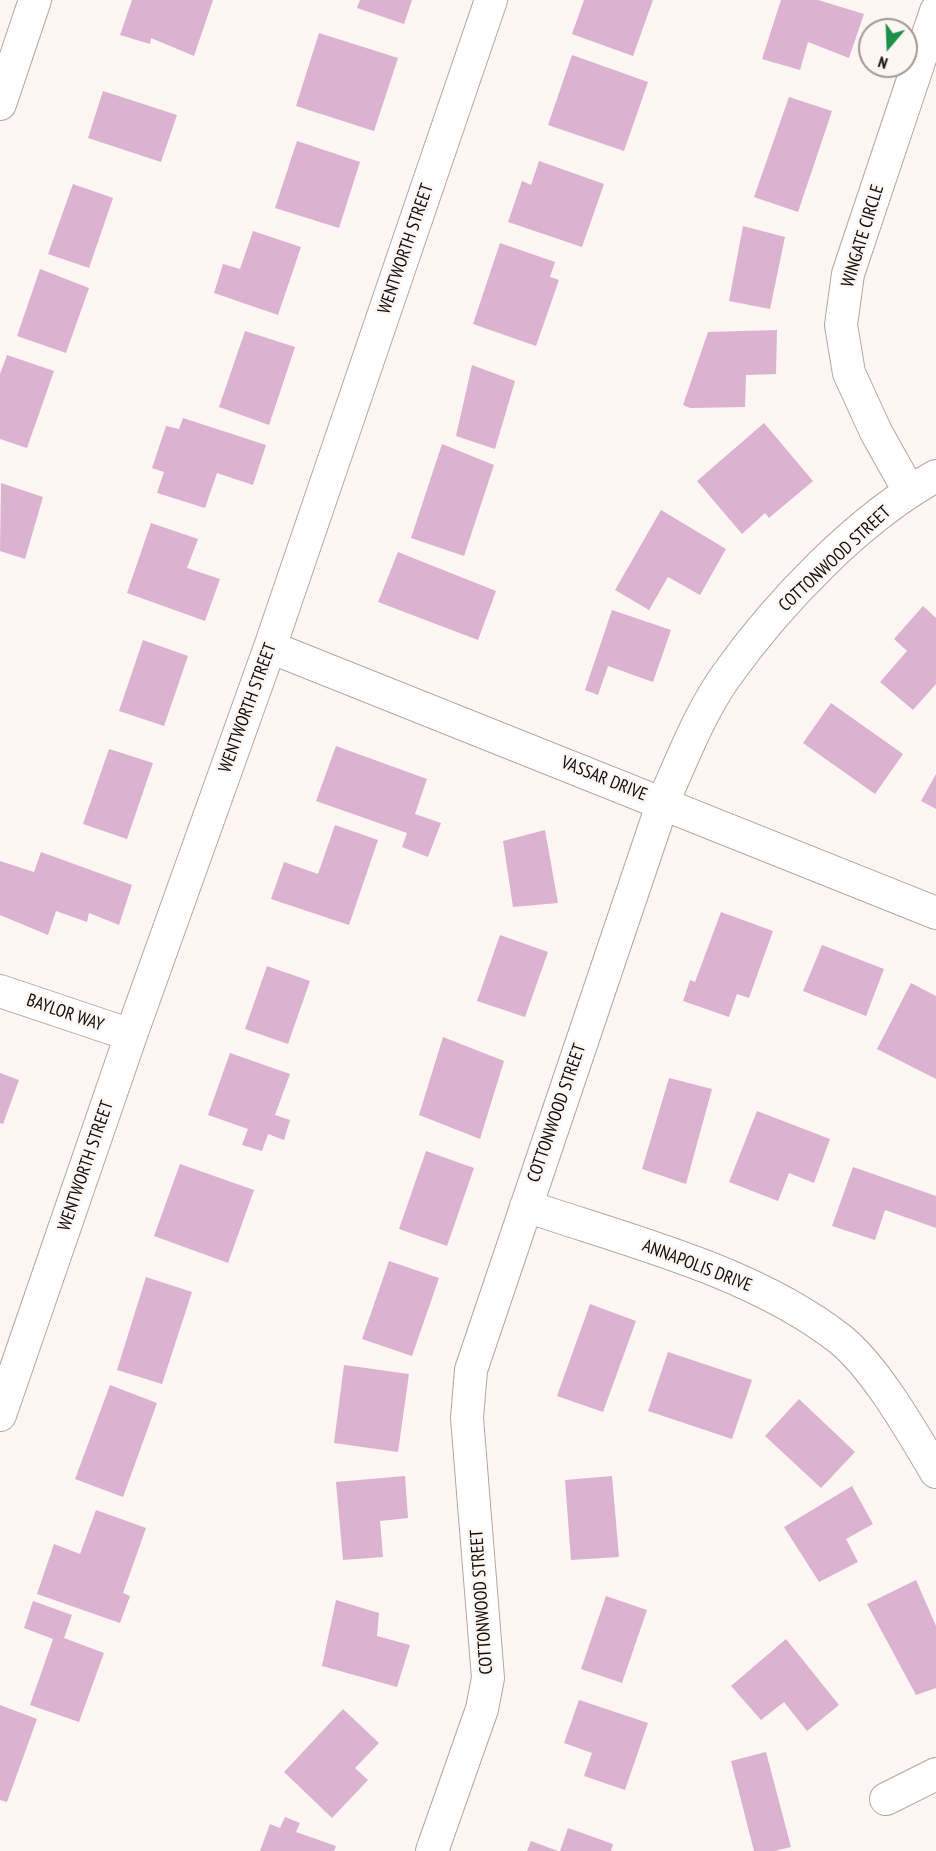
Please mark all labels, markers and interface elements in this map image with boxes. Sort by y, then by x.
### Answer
north arrow [858,18,918,78]
text: N [875,52,890,74]
street label: WENTWORTH STREET [374,181,438,317]
street label: WINGATE CIRCLE [837,182,889,290]
street label: COTTONWOOD STREET [775,502,895,616]
street label: WENTWORTH STREET [215,640,281,776]
street label: VASSAR DRIVE [558,752,650,806]
street label: BAYLOR WAY [24,990,106,1036]
street label: COTTONWOOD STREET [523,1041,591,1185]
street label: WENTWORTH STREET [54,1098,118,1234]
street label: ANNAPOLIS DRIVE [639,1235,755,1297]
street label: COTTONWOOD STREET [466,1529,498,1675]

